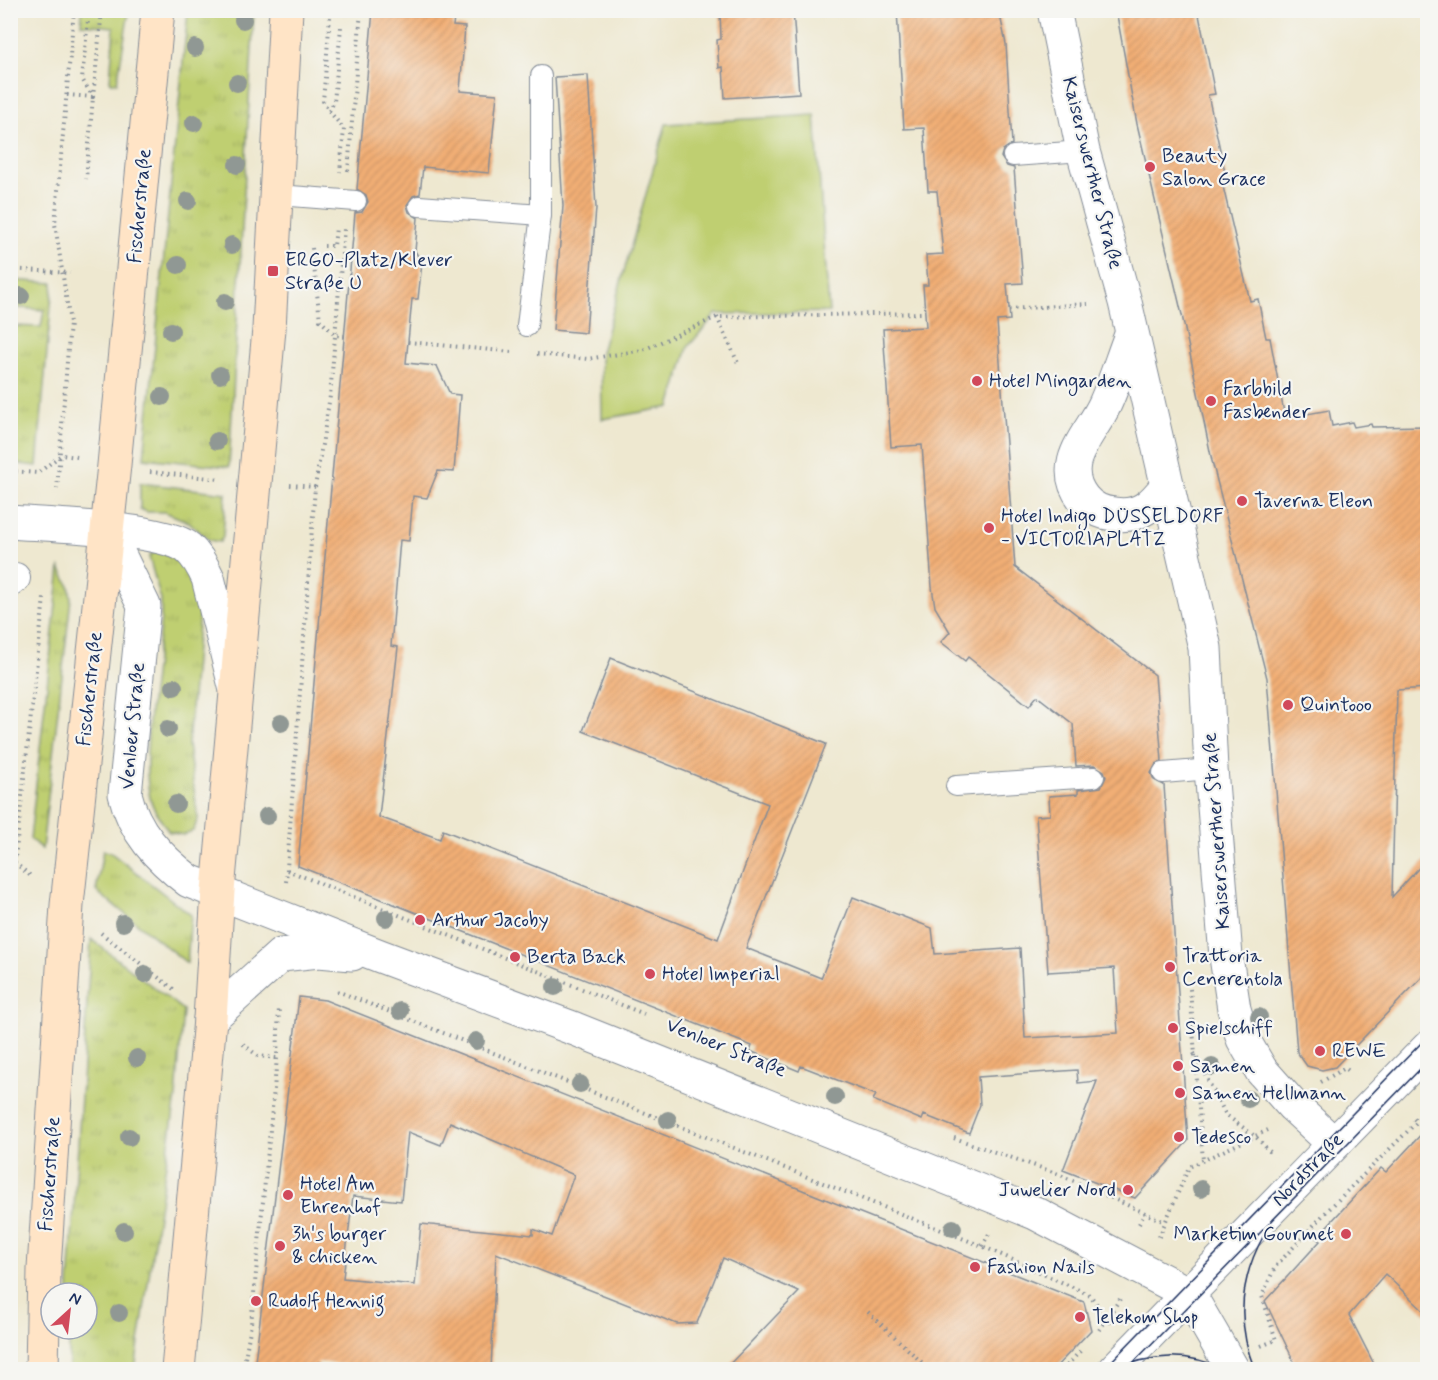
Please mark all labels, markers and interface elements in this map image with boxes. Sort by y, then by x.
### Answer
street label: Kaiserswerther Straße [1055,74,1129,272]
place label: Beauty Salon Grace [1162,143,1266,193]
street label: Fischerstraße [122,147,158,265]
marker: Beauty Salon Grace [1143,160,1157,174]
place label: ERGO-Platz/Klever Straße U [285,247,453,297]
marker: ERGO-Platz/Klever Straße U [266,264,280,278]
place label: Hotel Mingarden [989,368,1132,396]
marker: Hotel Mingarden [970,374,984,388]
place label: Farbbild Fasbender [1223,376,1311,426]
marker: Farbbild Fasbender [1204,394,1218,408]
place label: Taverna Eleon [1254,488,1373,515]
marker: Taverna Eleon [1235,494,1249,508]
place label: Hotel Indigo DÜSSELDORF - VICTORIAPLATZ [1001,503,1224,553]
marker: Hotel Indigo DÜSSELDORF - VICTORIAPLATZ [982,521,996,535]
street label: Fischerstraße [71,630,109,748]
street label: Venloer Straße [114,661,152,791]
place label: Quintooo [1300,692,1372,719]
marker: Quintooo [1281,698,1295,712]
street label: Kaiserswerther Straße [1197,731,1237,930]
place label: Arthur Jacoby [432,907,549,934]
marker: Arthur Jacoby [413,913,427,927]
place label: Trattoria Cenerentola [1182,943,1283,993]
place label: Berta Back [527,944,626,971]
marker: Berta Back [508,950,522,964]
marker: Trattoria Cenerentola [1163,960,1177,974]
place label: Hotel Imperial [662,961,780,988]
marker: Hotel Imperial [643,967,657,981]
street label: Venloer Straße [662,1012,790,1084]
place label: Spielschiff [1185,1015,1273,1042]
marker: Spielschiff [1166,1021,1180,1035]
place label: REWE [1332,1038,1386,1065]
marker: REWE [1313,1044,1327,1058]
place label: Samen [1190,1053,1255,1080]
marker: Samen [1171,1059,1185,1073]
place label: Samen Hellmann [1192,1080,1346,1107]
marker: Samen Hellmann [1173,1086,1187,1100]
street label: Fischerstraße [33,1115,67,1232]
place label: Tedesco [1191,1124,1251,1151]
street label: Nordstraße [1266,1127,1350,1213]
marker: Tedesco [1172,1130,1186,1144]
place label: Hotel Am Ehrenhof [300,1171,381,1221]
place label: Juwelier Nord [999,1177,1116,1204]
marker: Juwelier Nord [1121,1183,1135,1197]
marker: Hotel Am Ehrenhof [281,1188,295,1202]
place label: 3h's burger & chicken [292,1221,387,1271]
place label: Marketim Gourmet [1174,1221,1334,1248]
marker: Marketim Gourmet [1339,1227,1353,1241]
marker: 3h's burger & chicken [273,1239,287,1253]
place label: Fashion Nails [987,1254,1095,1281]
marker: Fashion Nails [968,1260,982,1274]
north arrow [39,1281,99,1341]
text: N [66,1287,85,1311]
place label: Rudolf Hennig [268,1288,385,1317]
marker: Rudolf Hennig [249,1294,263,1308]
place label: Telekom Shop [1092,1304,1199,1331]
marker: Telekom Shop [1073,1310,1087,1324]

